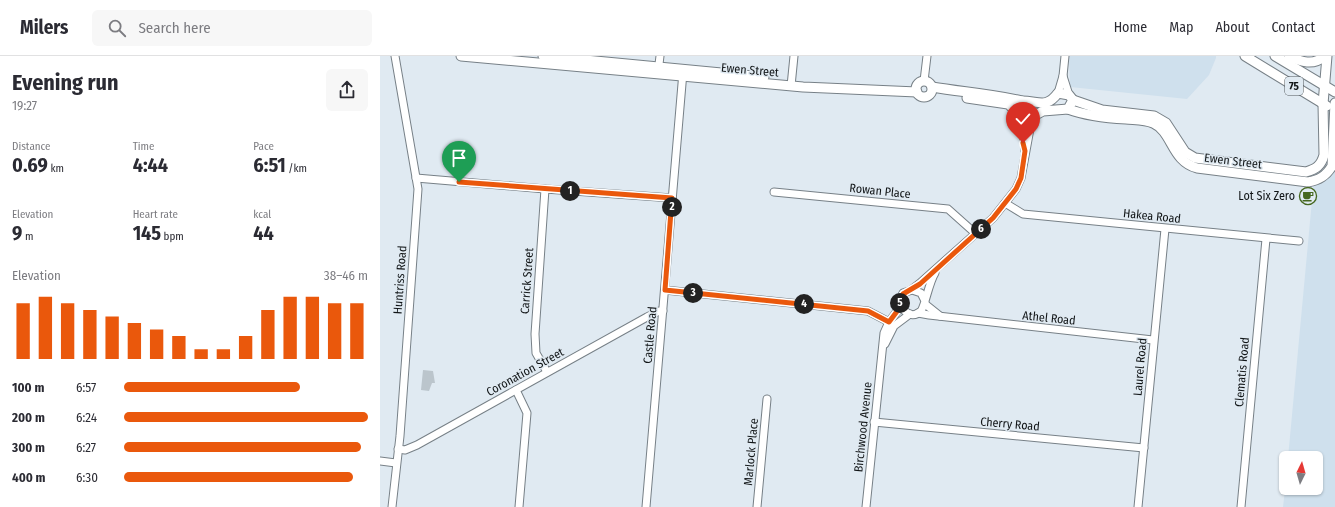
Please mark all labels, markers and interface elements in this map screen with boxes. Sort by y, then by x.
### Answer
search box [92,10,372,46]
text: Milers [20,16,68,39]
icon: search [106,17,128,39]
text: Search here [138,19,211,37]
text: Home [1114,19,1147,36]
text: Map [1169,19,1193,36]
text: About [1215,19,1250,36]
text: Contact [1272,19,1315,36]
street label: Ewen Street [721,61,780,80]
text: Evening run [12,69,119,96]
button: share [326,69,368,111]
road number: 75 [1285,77,1303,95]
text: 19:27 [12,98,37,113]
pin [1006,102,1040,143]
icon: check [1012,108,1034,130]
text: Distance [12,140,51,153]
text: Time [133,140,154,153]
text: Pace [253,140,274,153]
pin [442,141,476,182]
icon: arrive [448,147,470,169]
street label: Ewen Street [1203,151,1263,171]
text: 0.69 [12,153,48,177]
text: 4:44 [133,153,168,177]
text: 6:51 [253,153,286,177]
text: km [48,162,64,175]
text: /km [286,162,307,175]
pin: 1 [560,181,580,201]
street label: Rowan Place [849,181,911,201]
text: 1 [568,184,572,197]
cafe icon: Lot Six Zero [1298,186,1318,206]
place label: Lot Six Zero [1238,189,1295,203]
pin: 2 [662,197,682,217]
text: 2 [669,200,675,213]
street label: Hakea Road [1122,206,1182,226]
text: Elevation [12,208,53,221]
text: Heart rate [133,208,178,221]
text: kcal [253,208,271,221]
pin: 6 [971,219,991,239]
text: 9 [12,221,22,245]
text: 145 [133,221,161,245]
text: 44 [253,221,274,245]
text: 6 [978,222,984,235]
text: m [22,230,33,243]
text: bpm [161,230,184,243]
street label: Huntriss Road [391,245,409,315]
street label: Carrick Street [518,247,536,315]
text: Elevation [12,268,61,283]
text: 38–46 m [324,268,368,283]
pin: 3 [683,283,703,303]
text: 3 [690,286,696,299]
pin: 5 [890,293,910,313]
pin: 4 [794,294,814,314]
text: 5 [897,296,903,309]
text: 4 [801,297,807,310]
street label: Castle Road [641,306,659,364]
street label: Athel Road [1022,308,1076,328]
street label: Laurel Road [1130,337,1150,397]
street label: Clematis Road [1232,337,1252,407]
street label: Coronation Street [484,345,566,399]
text: 100 m [12,380,44,395]
text: 6:57 [76,380,96,395]
street label: Birchwood Avenue [851,381,875,473]
text: 200 m [12,410,45,425]
text: 6:24 [76,410,97,425]
street label: Cherry Road [980,414,1040,434]
street label: Marlock Place [741,418,761,486]
text: 300 m [12,440,45,455]
text: 6:27 [76,440,96,455]
north arrow [1279,451,1323,495]
map controls [1279,451,1323,495]
text: 400 m [12,470,46,485]
text: 6:30 [76,470,98,485]

